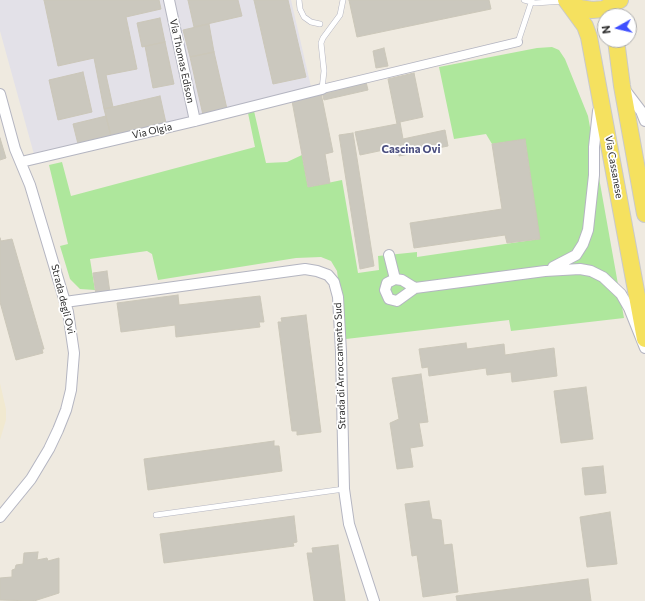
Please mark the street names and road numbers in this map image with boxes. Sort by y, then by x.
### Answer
street label: Via Thomas Edison [167,18,197,104]
street label: Via Olgia [131,121,173,141]
street label: Via Cassanese [603,135,625,199]
street label: Strada degli Ovi [49,263,77,335]
street label: Strada di Arroccamento Sud [332,302,348,430]

